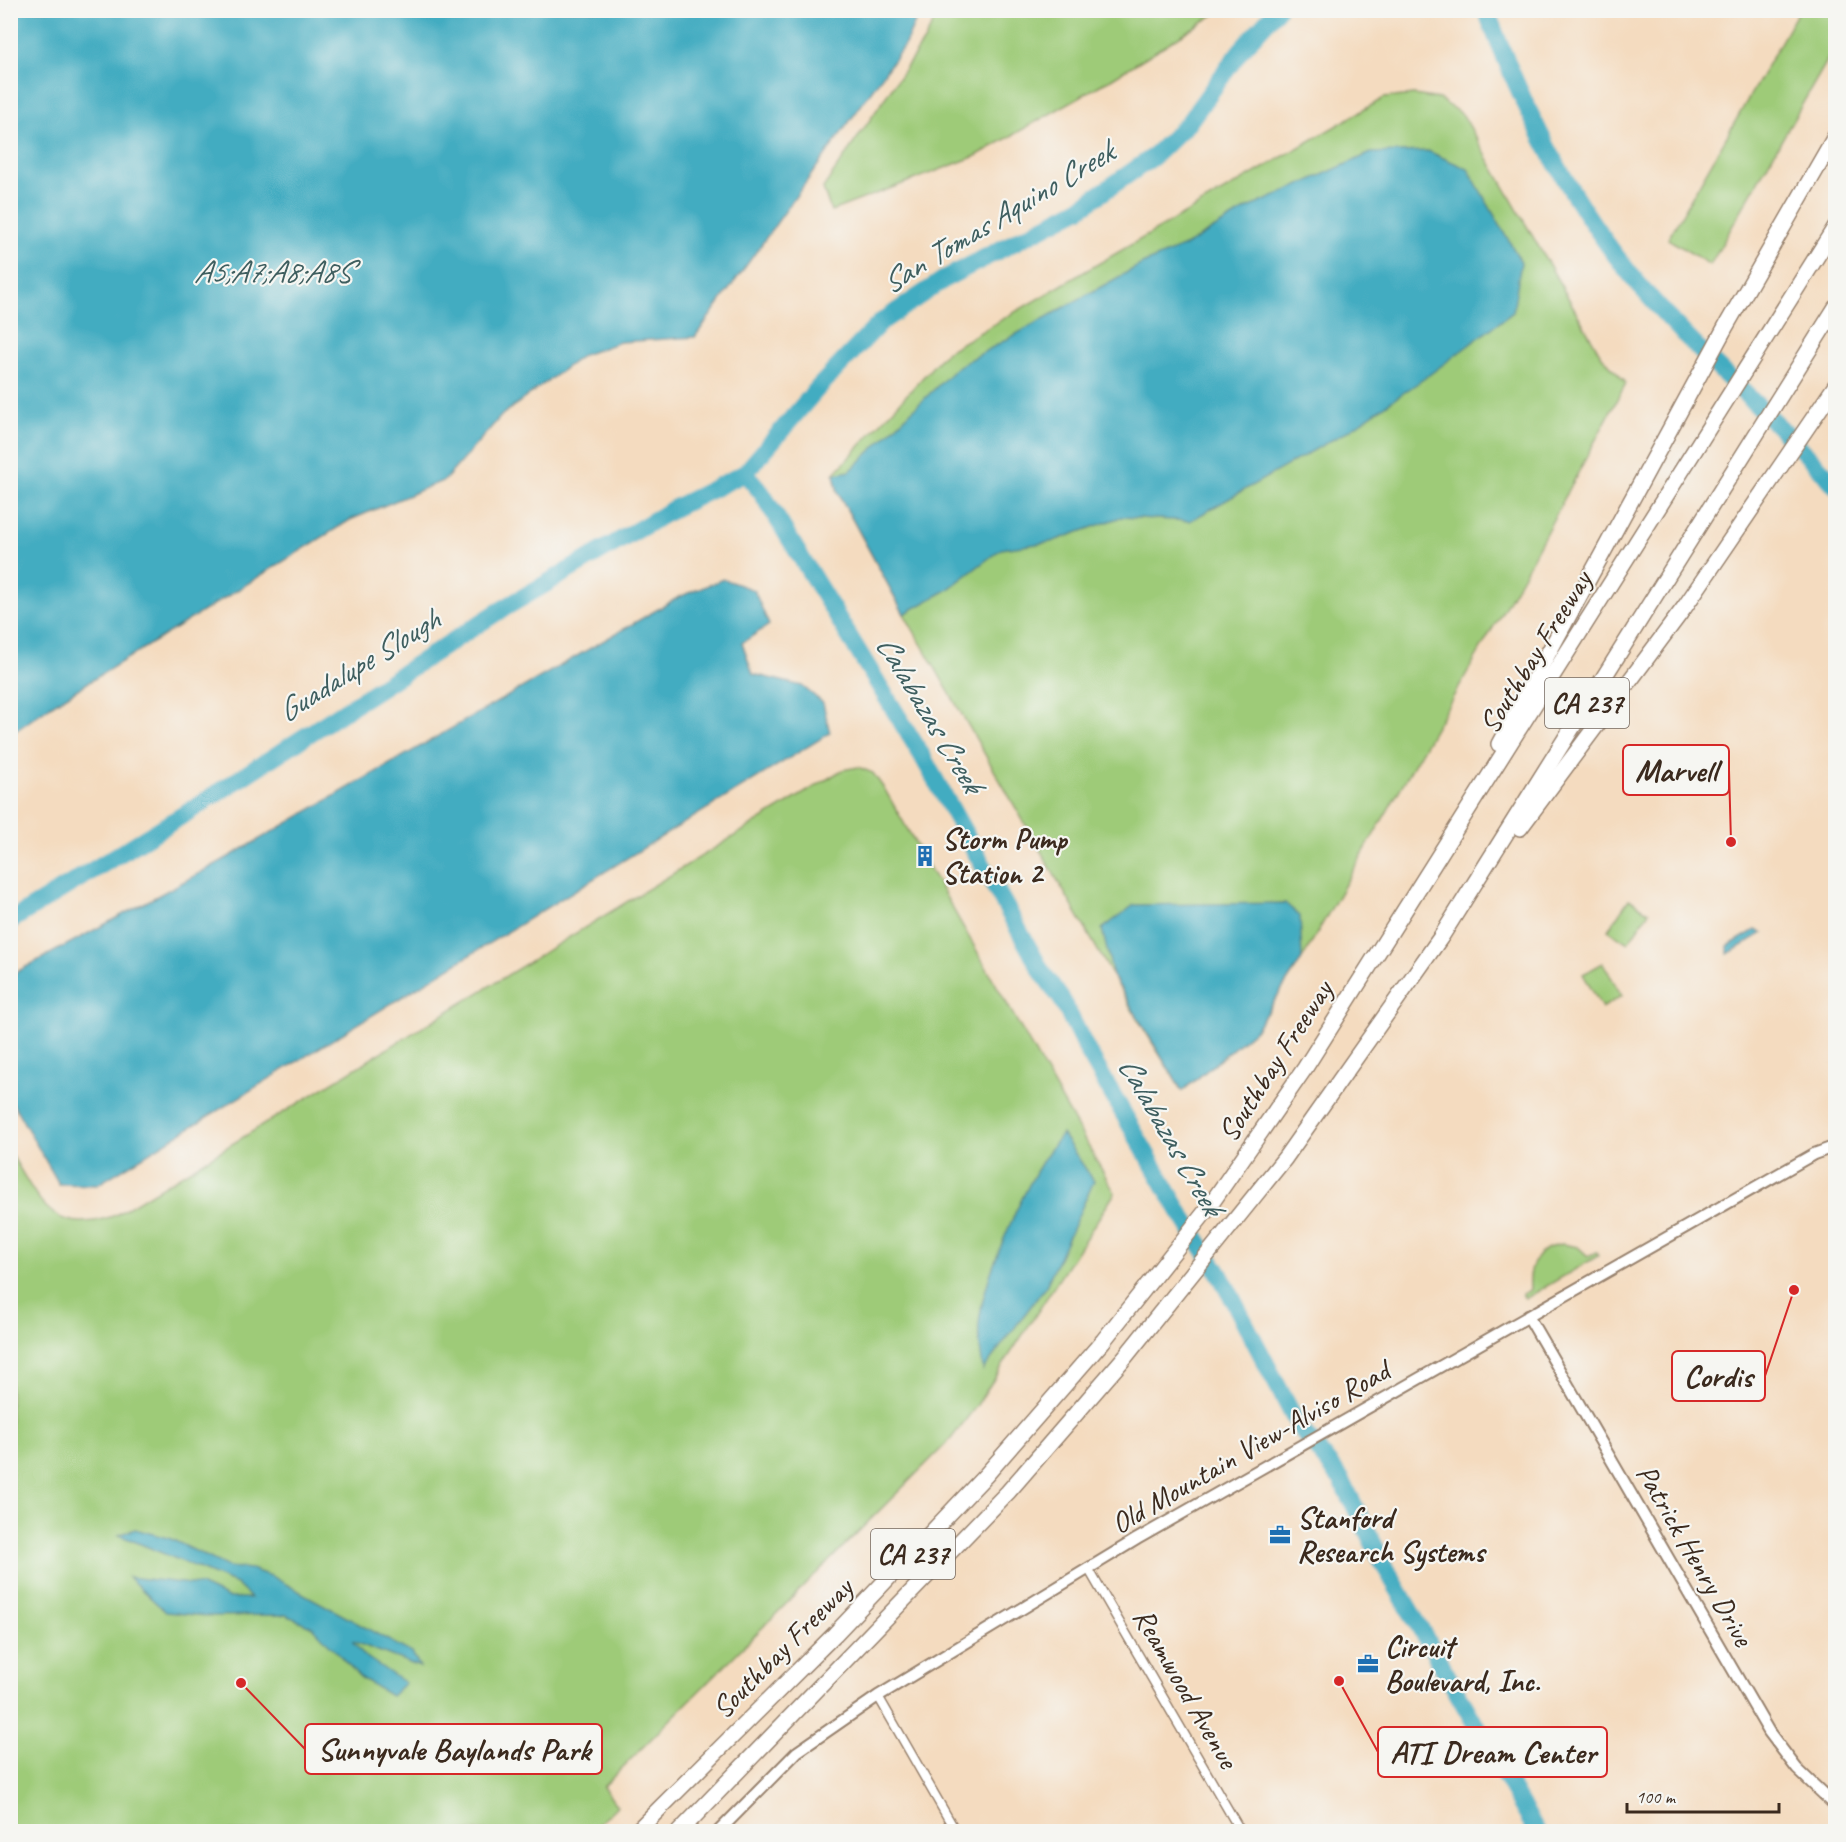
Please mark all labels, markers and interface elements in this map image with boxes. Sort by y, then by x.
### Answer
water label: San Tomas Aquino Creek [874,129,1126,303]
water label: A5;A7;A8;A8S [194,251,362,292]
street label: Southbay Freeway [1470,561,1601,740]
water label: Guadalupe Slough [269,598,449,732]
water label: Calabazas Creek [867,627,996,805]
road number: CA 237 [1545,678,1629,728]
callout: Marvell [1623,745,1729,795]
text: Marvell [1635,750,1723,791]
place label: Storm Pump Station 2 [942,820,1069,892]
building icon: Storm Pump Station 2 [913,844,937,868]
street label: Southbay Freeway [1209,971,1343,1149]
water label: Calabazas Creek [1109,1049,1236,1227]
street label: Old Mountain View-Alviso Road [1104,1350,1400,1542]
callout: Cordis [1672,1351,1765,1401]
text: Cordis [1684,1356,1755,1397]
street label: Patrick Henry Drive [1628,1457,1763,1655]
place label: Stanford Research Systems [1297,1499,1488,1572]
office icon: Stanford Research Systems [1268,1523,1292,1547]
road number: CA 237 [871,1529,955,1579]
street label: Southbay Freeway [703,1567,863,1727]
street label: Reamwood Avenue [1125,1601,1248,1777]
place label: Circuit Boulevard, Inc. [1385,1628,1541,1700]
office icon: Circuit Boulevard, Inc. [1356,1652,1380,1676]
callout: Sunnyvale Baylands Park [305,1724,602,1774]
callout: ATI Dream Center [1378,1727,1607,1777]
text: Sunnyvale Baylands Park [318,1729,594,1770]
text: ATI Dream Center [1390,1732,1599,1773]
scale bar [1627,1776,1778,1814]
text: 100 m [1636,1786,1677,1808]

